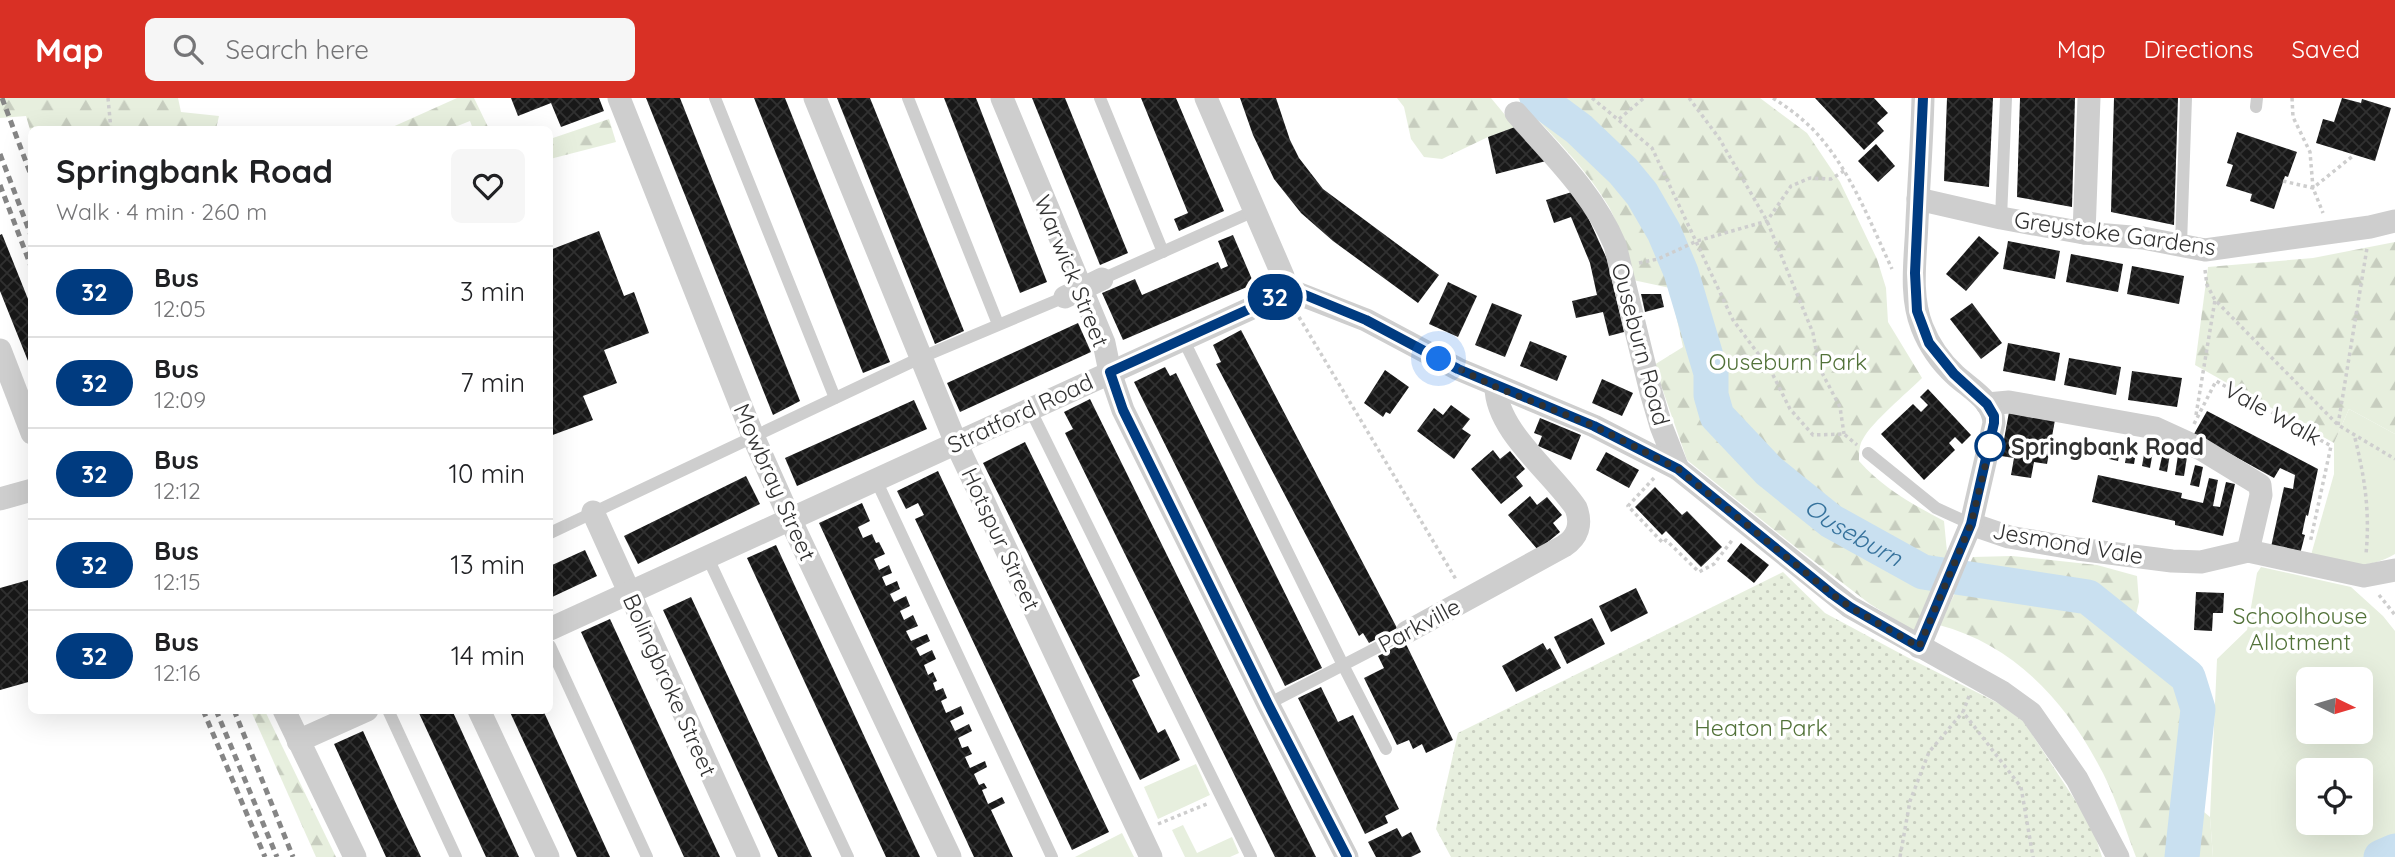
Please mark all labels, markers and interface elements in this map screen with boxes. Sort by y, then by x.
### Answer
search box [145,18,635,81]
text: Map [35,29,103,70]
icon: search [169,30,207,68]
text: Search here [225,33,369,66]
text: Map [2057,34,2106,64]
text: Directions [2144,34,2254,64]
text: Saved [2292,34,2360,64]
button: heart [451,149,525,223]
text: Springbank Road [56,150,333,191]
street label: Warwick Street [1028,191,1116,352]
text: Walk · 4 min · 260 m [56,197,267,226]
street label: Greystoke Gardens [2012,205,2218,261]
street label: Ouseburn Road [1605,260,1677,428]
text: Bus [154,261,199,294]
line badge: 32 [1244,274,1306,320]
text: 3 min [460,275,525,308]
text: 32 [81,277,108,307]
text: 32 [1262,282,1288,312]
text: 12:05 [154,294,206,323]
your location [1421,341,1456,376]
park label: Ouseburn Park [1709,347,1867,376]
text: Bus [154,352,199,385]
text: 7 min [460,366,525,399]
street label: Stratford Road [943,367,1097,459]
text: 32 [81,368,108,398]
street label: Vale Walk [2219,374,2327,452]
text: 12:09 [154,385,206,414]
street label: Mowbray Street [727,399,823,565]
marker: Springbank Road [1975,431,2005,461]
place label: Springbank Road [2011,432,2204,461]
text: Bus [154,443,199,476]
text: 10 min [449,457,525,490]
text: 32 [81,459,108,489]
street label: Hotspur Street [955,463,1047,615]
text: 12:12 [154,476,201,505]
water label: Ouseburn [1799,491,1909,573]
street label: Jesmond Vale [1990,515,2146,571]
text: Bus [154,534,199,567]
text: 13 min [450,548,525,581]
text: 32 [81,550,108,580]
text: 12:15 [154,567,201,596]
street label: Bolingbroke Street [617,589,723,781]
street label: Parkville [1373,591,1465,659]
park label: Schoolhouse Allotment [2233,601,2367,656]
text: Bus [154,625,199,658]
text: 14 min [451,639,525,672]
text: 32 [81,641,108,671]
text: 12:16 [154,658,200,687]
north arrow [2296,667,2373,744]
map controls [2296,667,2373,835]
park label: Heaton Park [1694,713,1828,742]
button: locate [2296,758,2373,835]

